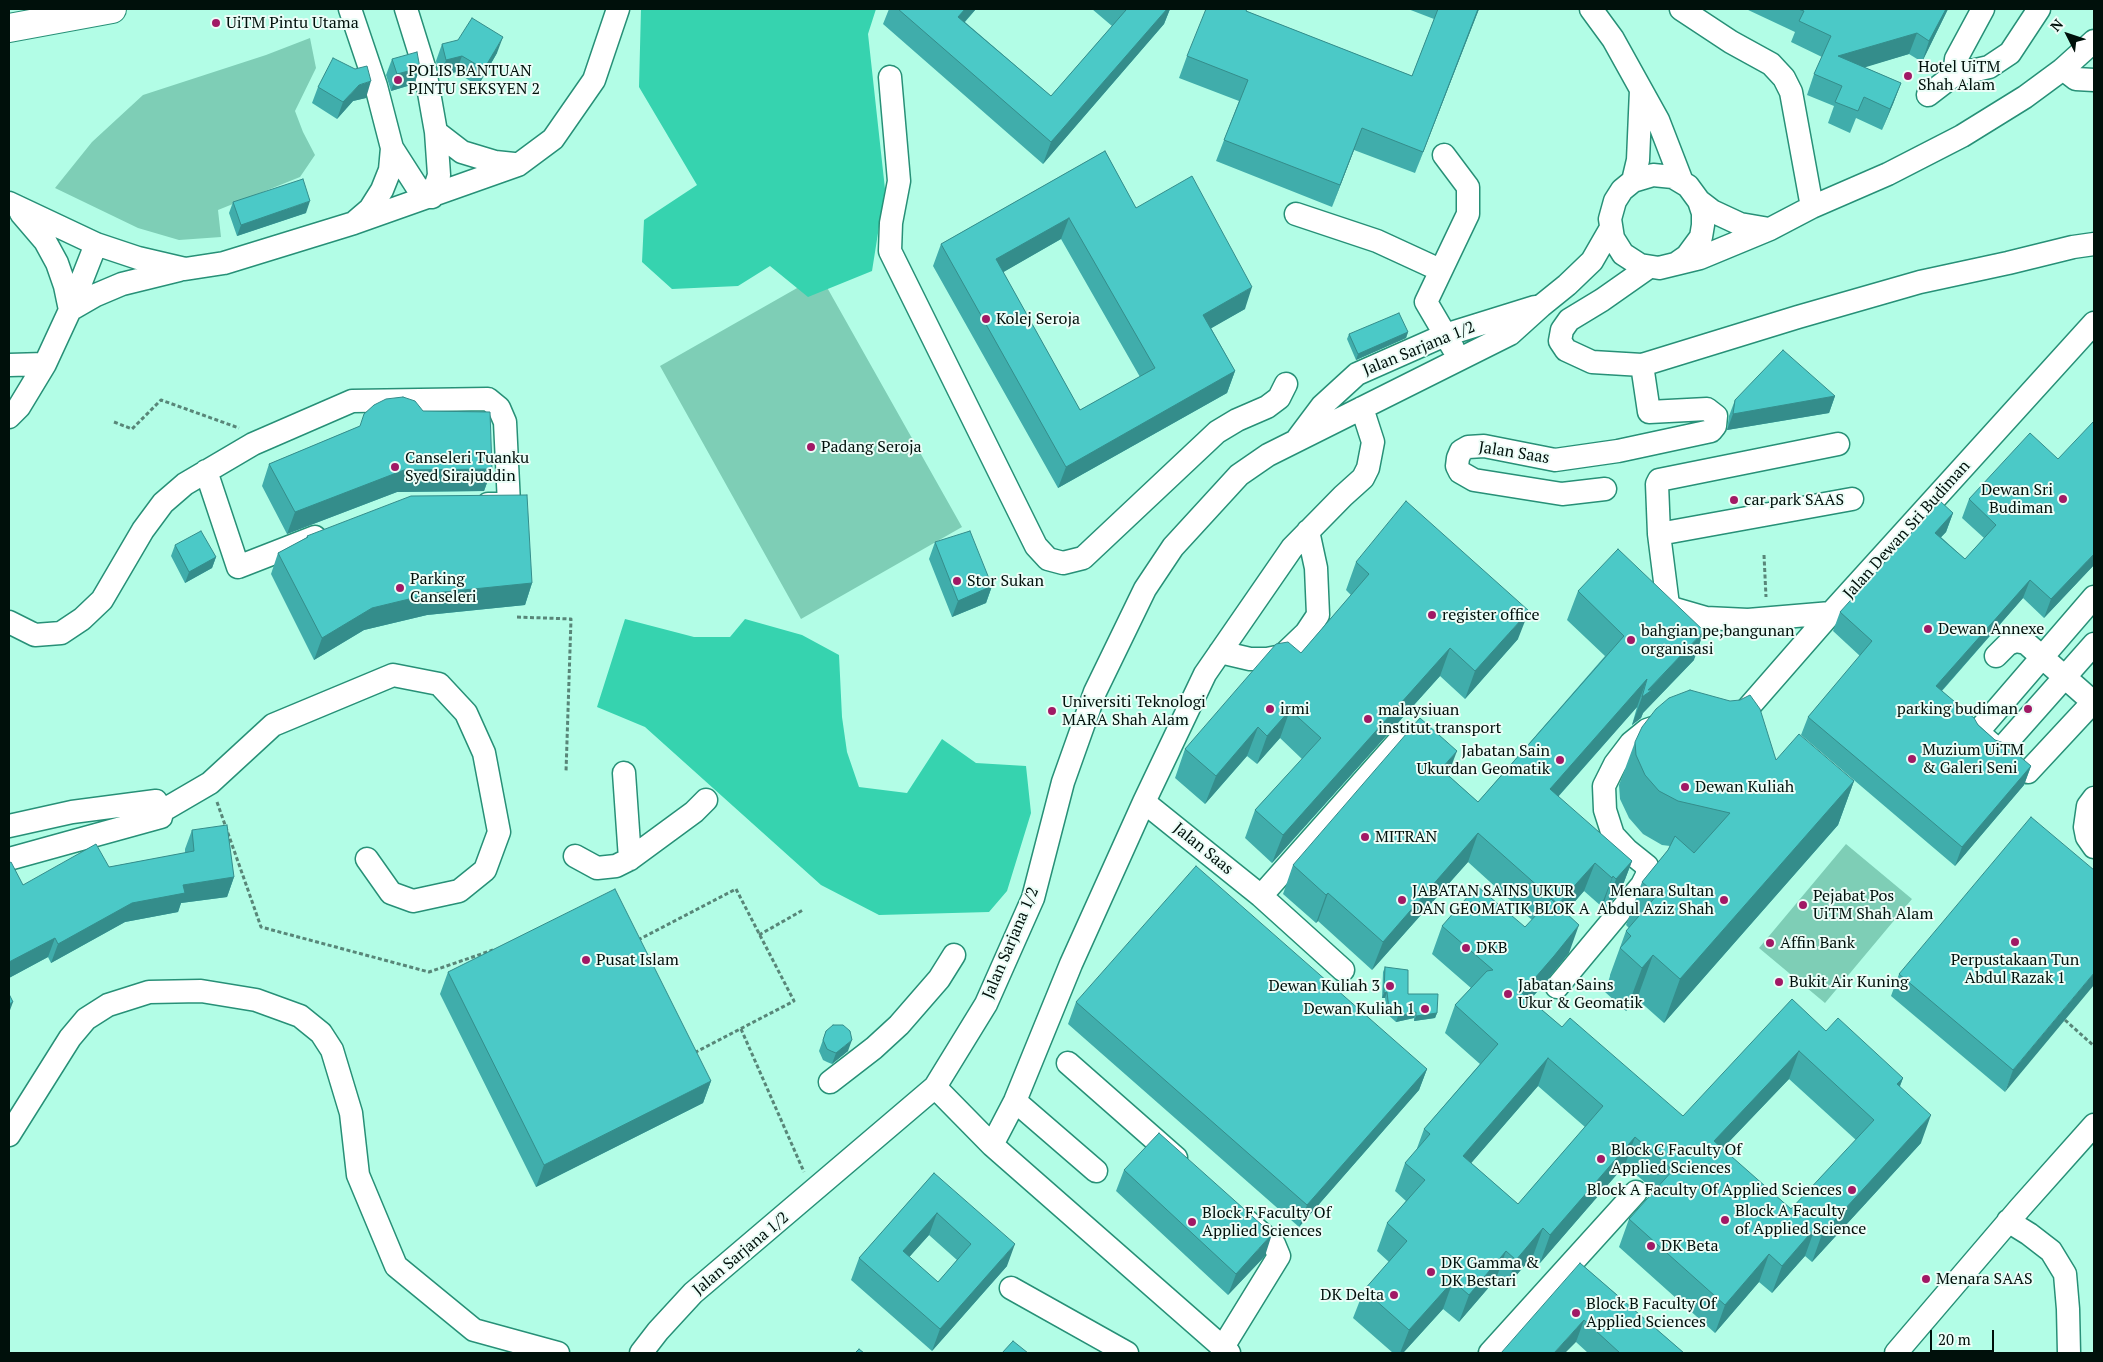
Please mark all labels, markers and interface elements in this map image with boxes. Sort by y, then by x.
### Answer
north arrow [2043,10,2093,60]
place label: UiTM Pintu Utama [226,13,359,33]
text: N [2046,15,2067,35]
marker: UiTM Pintu Utama [210,17,222,29]
place label: Hotel UiTM Shah Alam [1918,57,2000,95]
place label: POLIS BANTUAN PINTU SEKSYEN 2 [408,61,540,99]
marker: Hotel UiTM Shah Alam [1902,70,1914,82]
marker: POLIS BANTUAN PINTU SEKSYEN 2 [392,74,404,86]
place label: Kolej Seroja [996,309,1080,329]
marker: Kolej Seroja [980,313,992,325]
street label: Jalan Sarjana 1/2 [1360,318,1478,380]
place label: Padang Seroja [821,437,922,457]
street label: Jalan Saas [1477,438,1551,468]
marker: Padang Seroja [805,441,817,453]
place label: Canseleri Tuanku Syed Sirajuddin [405,448,529,486]
street label: Jalan Dewan Sri Budiman [1840,457,1974,603]
marker: Canseleri Tuanku Syed Sirajuddin [389,461,401,473]
place label: Dewan Sri Budiman [1981,480,2053,518]
place label: car park SAAS [1744,490,1844,510]
marker: Dewan Sri Budiman [2057,493,2069,505]
marker: car park SAAS [1728,494,1740,506]
place label: Parking Canseleri [410,569,477,607]
place label: Stor Sukan [967,571,1044,591]
marker: Stor Sukan [951,575,963,587]
marker: Parking Canseleri [394,582,406,594]
place label: register office [1442,605,1540,625]
marker: register office [1426,609,1438,621]
place label: Dewan Annexe [1938,619,2044,639]
place label: bahgian pe,bangunan organisasi [1641,621,1795,659]
marker: Dewan Annexe [1922,623,1934,635]
marker: bahgian pe,bangunan organisasi [1625,634,1637,646]
place label: Universiti Teknologi MARA Shah Alam [1062,692,1206,730]
place label: irmi [1280,699,1310,719]
place label: parking budiman [1897,699,2018,719]
place label: malaysiuan institut transport [1378,700,1502,738]
marker: irmi [1264,703,1276,715]
marker: parking budiman [2022,703,2034,715]
marker: Universiti Teknologi MARA Shah Alam [1046,705,1058,717]
marker: malaysiuan institut transport [1362,713,1374,725]
place label: Muzium UiTM & Galeri Seni [1922,740,2024,778]
place label: Jabatan Sain Ukurdan Geomatik [1417,741,1550,779]
marker: Muzium UiTM & Galeri Seni [1906,753,1918,765]
marker: Jabatan Sain Ukurdan Geomatik [1554,754,1566,766]
place label: Dewan Kuliah [1695,777,1794,797]
marker: Dewan Kuliah [1679,781,1691,793]
street label: Jalan Saas [1169,819,1237,879]
place label: MITRAN [1375,827,1437,847]
marker: MITRAN [1359,831,1371,843]
place label: JABATAN SAINS UKUR DAN GEOMATIK BLOK A [1412,881,1590,919]
place label: Menara Sultan Abdul Aziz Shah [1597,881,1714,919]
street label: Jalan Sarjana 1/2 [979,884,1043,1002]
place label: Pejabat Pos UiTM Shah Alam [1813,886,1933,924]
marker: JABATAN SAINS UKUR DAN GEOMATIK BLOK A [1396,894,1408,906]
marker: Menara Sultan Abdul Aziz Shah [1718,894,1730,906]
marker: Pejabat Pos UiTM Shah Alam [1797,899,1809,911]
place label: Affin Bank [1780,933,1855,953]
marker: Perpustakaan Tun Abdul Razak 1 [2009,936,2021,948]
marker: Affin Bank [1764,937,1776,949]
place label: DKB [1476,938,1508,958]
marker: DKB [1460,942,1472,954]
place label: Pusat Islam [596,950,679,970]
place label: Perpustakaan Tun Abdul Razak 1 [1951,950,2079,988]
marker: Pusat Islam [580,954,592,966]
place label: Bukit Air Kuning [1789,972,1908,992]
place label: Jabatan Sains Ukur & Geomatik [1518,975,1643,1013]
place label: Dewan Kuliah 3 [1268,976,1380,996]
marker: Bukit Air Kuning [1773,976,1785,988]
marker: Dewan Kuliah 3 [1384,980,1396,992]
marker: Jabatan Sains Ukur & Geomatik [1502,988,1514,1000]
place label: Dewan Kuliah 1 [1303,999,1415,1019]
marker: Dewan Kuliah 1 [1419,1003,1431,1015]
place label: Block C Faculty Of Applied Sciences [1611,1140,1742,1178]
marker: Block C Faculty Of Applied Sciences [1595,1153,1607,1165]
place label: Block A Faculty Of Applied Sciences [1587,1180,1842,1200]
marker: Block A Faculty Of Applied Sciences [1846,1184,1858,1196]
place label: Block A Faculty of Applied Science [1735,1201,1866,1239]
place label: Block F Faculty Of Applied Sciences [1202,1203,1331,1241]
street label: Jalan Sarjana 1/2 [689,1208,793,1300]
marker: Block A Faculty of Applied Science [1719,1214,1731,1226]
marker: Block F Faculty Of Applied Sciences [1186,1216,1198,1228]
place label: DK Beta [1661,1236,1718,1256]
marker: DK Beta [1645,1240,1657,1252]
place label: DK Gamma & DK Bestari [1441,1253,1539,1291]
marker: DK Gamma & DK Bestari [1425,1266,1437,1278]
place label: Menara SAAS [1936,1269,2033,1289]
marker: Menara SAAS [1920,1273,1932,1285]
place label: DK Delta [1320,1285,1384,1305]
marker: DK Delta [1388,1289,1400,1301]
place label: Block B Faculty Of Applied Sciences [1586,1294,1716,1332]
marker: Block B Faculty Of Applied Sciences [1570,1307,1582,1319]
scale bar [1933,1320,1997,1352]
text: 20 m [1938,1329,1971,1349]

